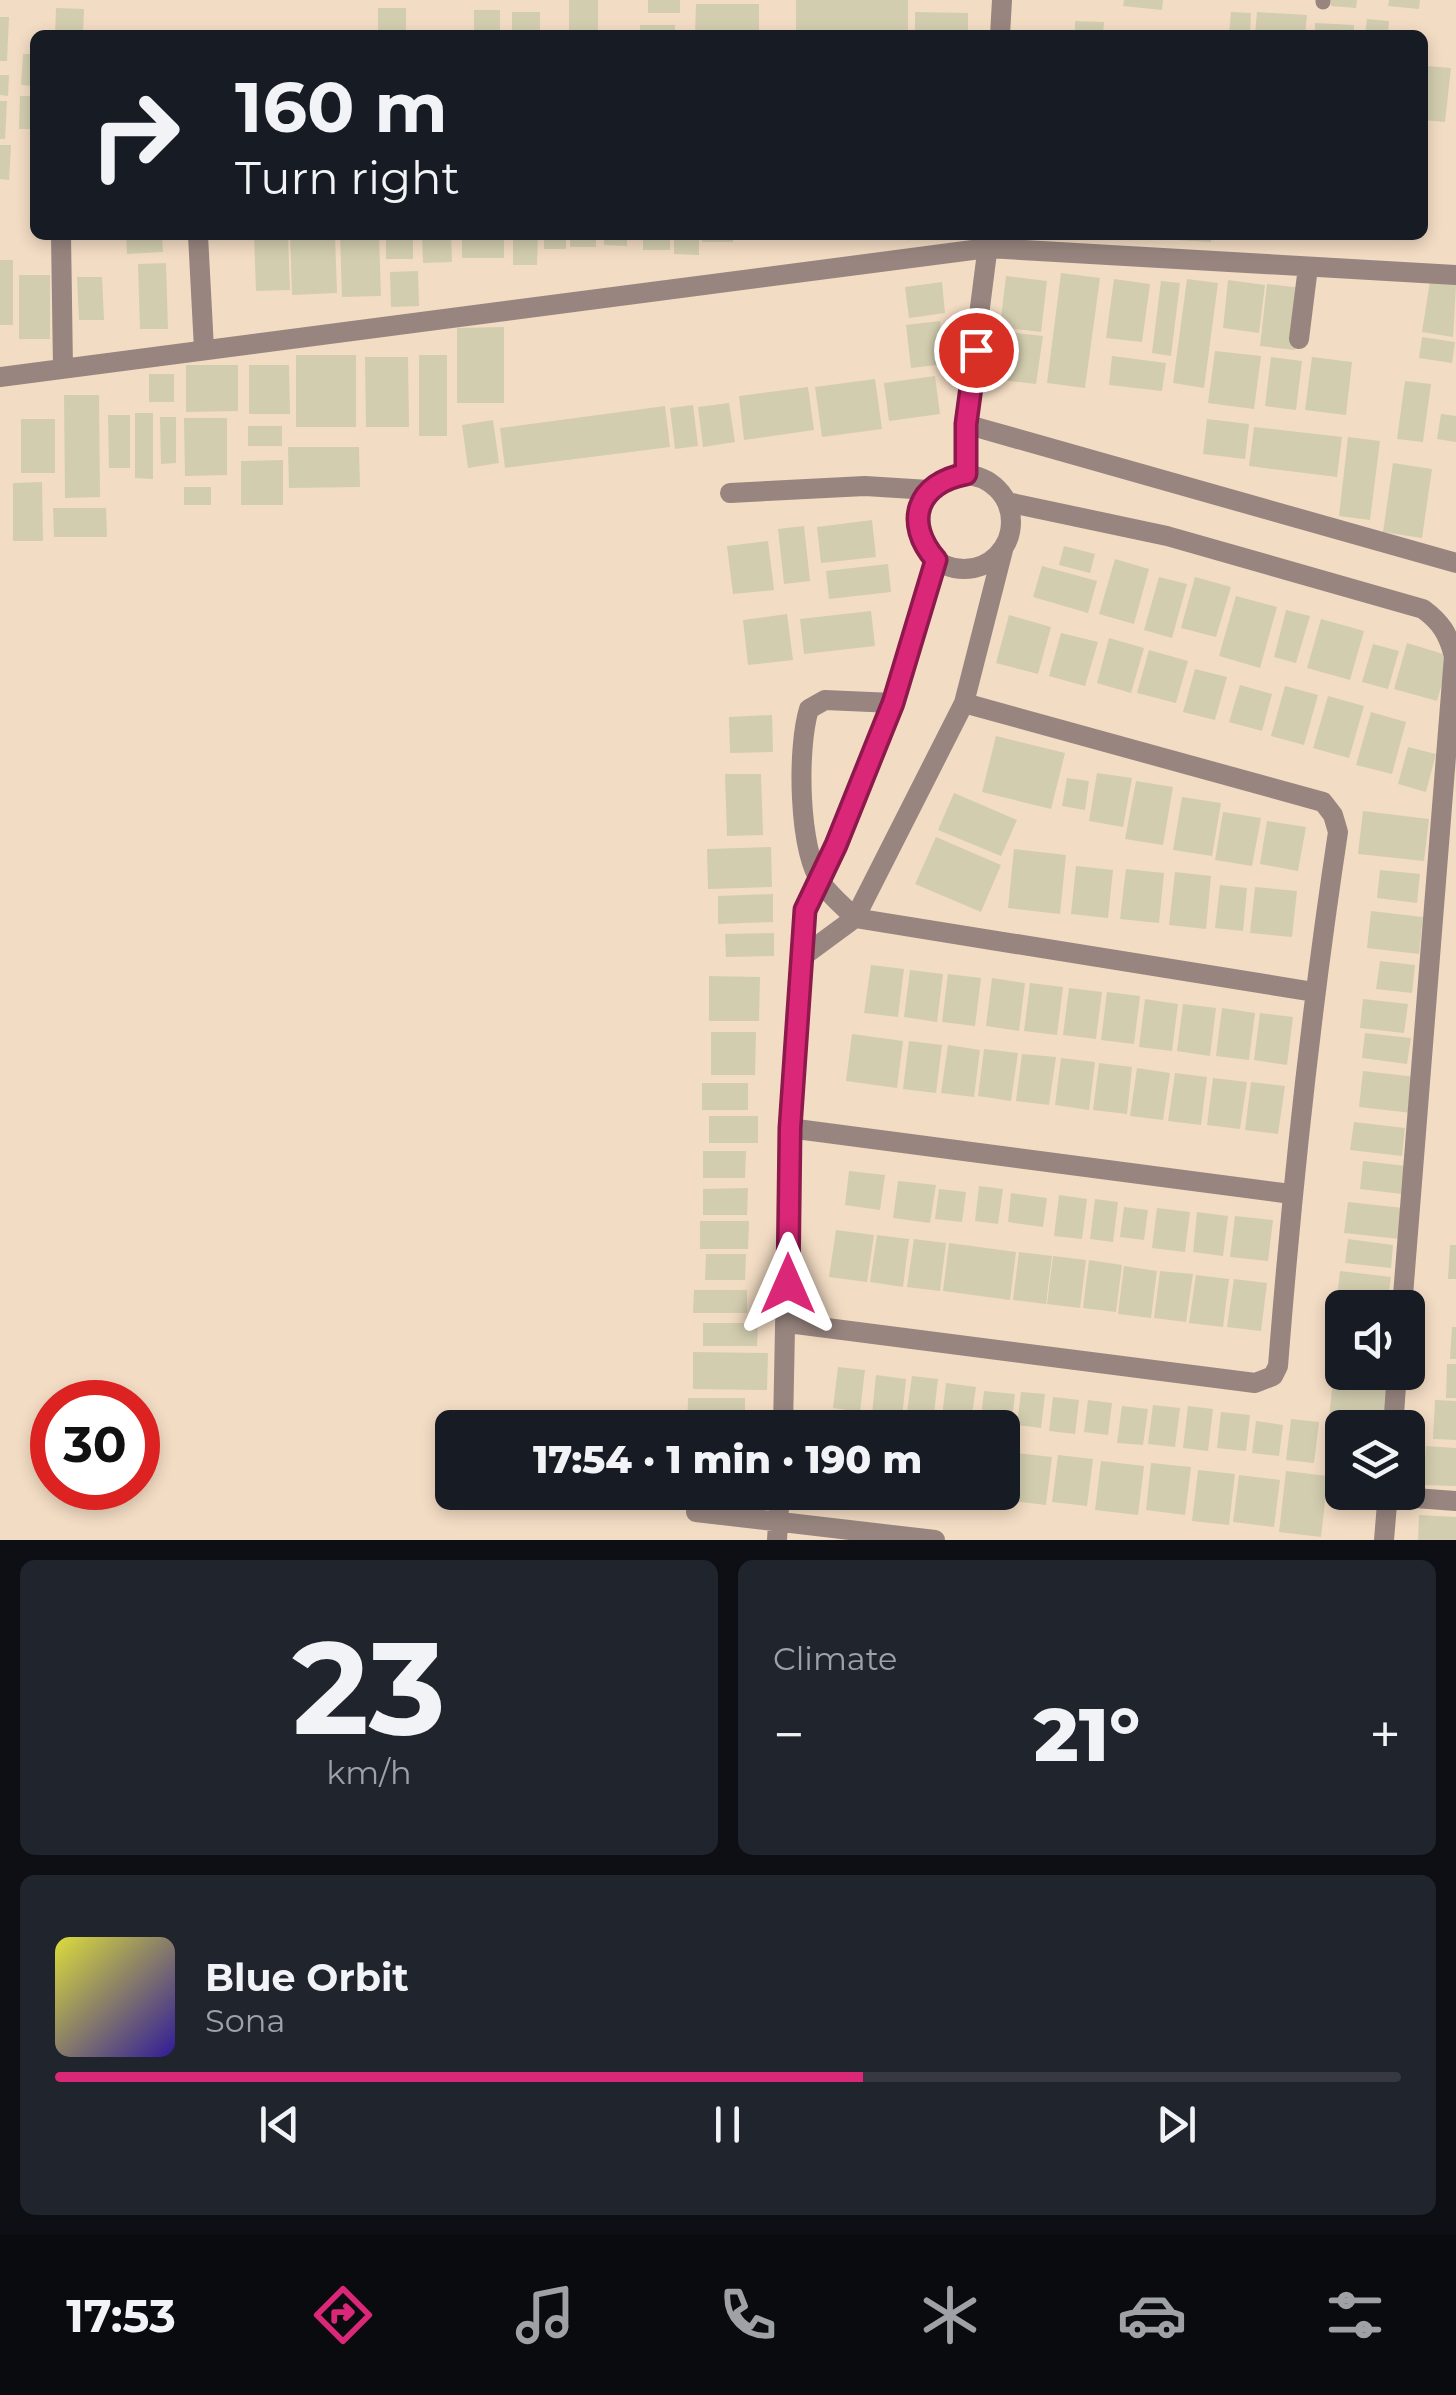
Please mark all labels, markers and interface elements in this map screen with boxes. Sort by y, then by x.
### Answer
text: 160 m [235,64,448,150]
icon: right [70,70,200,200]
text: Turn right [235,150,460,205]
pin [934,308,1019,393]
icon: arrive [949,323,1004,378]
position arrow [736,1232,840,1336]
map controls [1325,1290,1425,1510]
button: sound [1325,1290,1425,1390]
speed limit sign: 30 [30,1380,160,1510]
button: layers [1325,1410,1425,1510]
text: 17:54 · 1 min · 190 m [533,1436,922,1483]
text: 23 [292,1608,446,1767]
text: Climate [773,1639,897,1678]
text: 21° [1034,1688,1140,1780]
text: − [773,1701,805,1768]
text: + [1369,1701,1401,1768]
text: km/h [326,1753,412,1792]
text: Blue Orbit [205,1954,409,2001]
text: Sona [205,2001,285,2040]
icon: previous [252,2097,307,2152]
icon: pause [700,2097,755,2152]
icon: next [1149,2097,1204,2152]
icon: directions [308,2280,378,2350]
icon: music [510,2280,580,2350]
icon: phone [713,2280,783,2350]
icon: climate [915,2280,985,2350]
icon: car [1117,2280,1187,2350]
icon: filters [1320,2280,1390,2350]
text: 17:53 [66,2288,176,2343]

